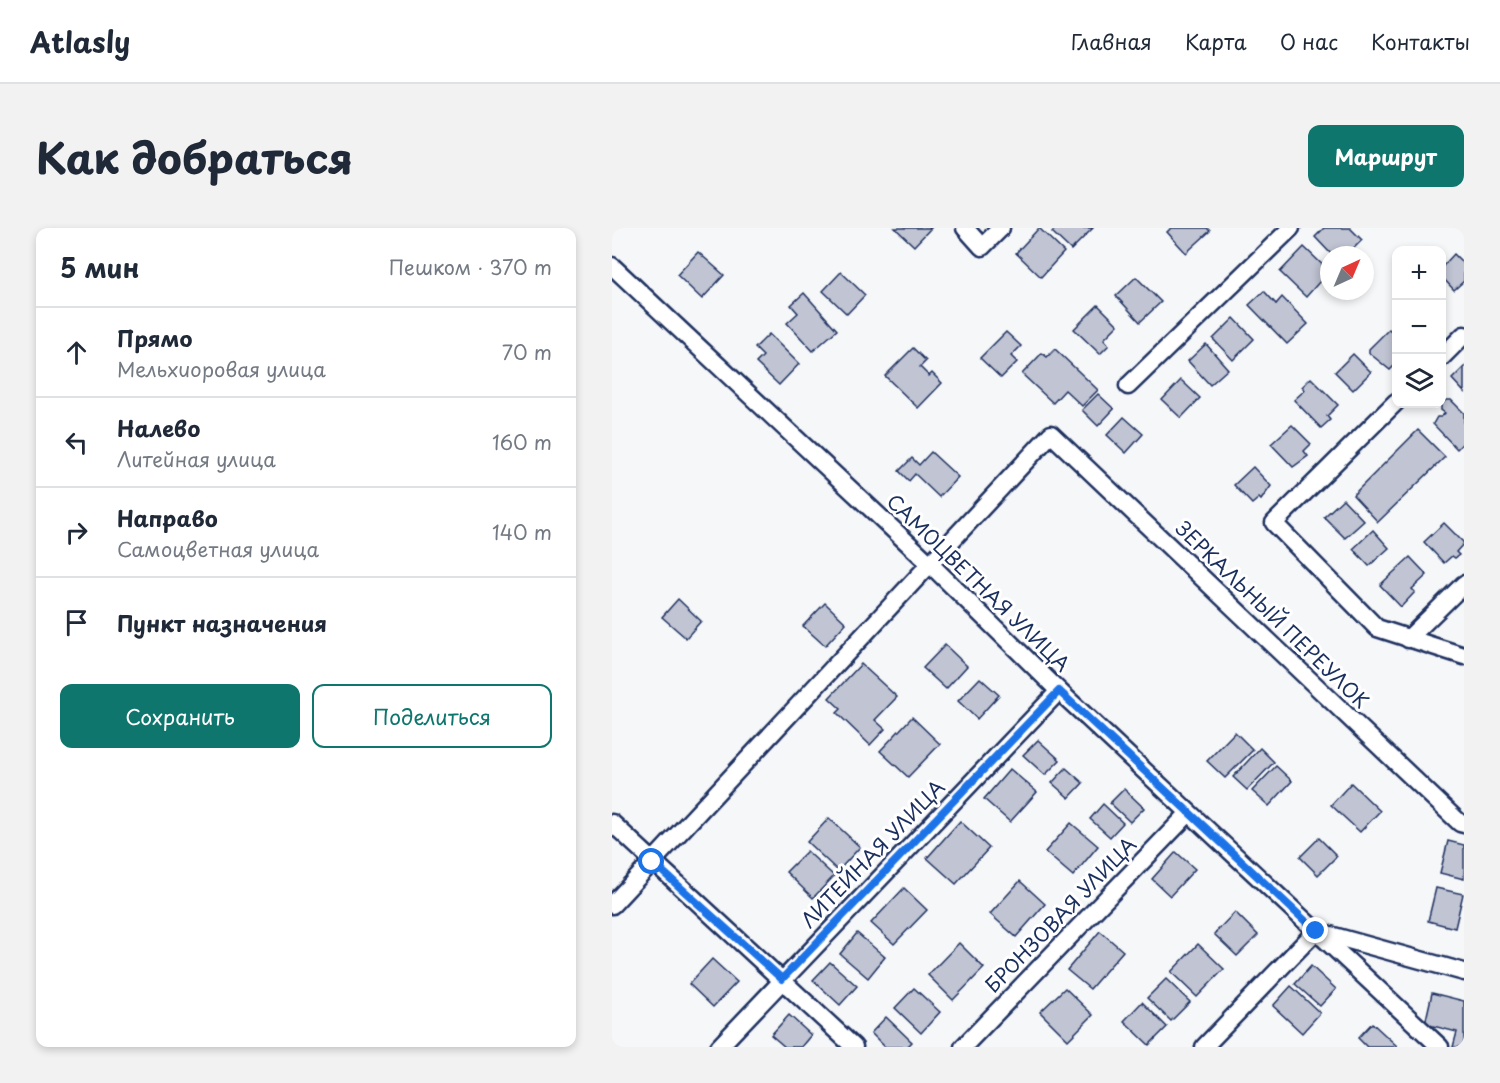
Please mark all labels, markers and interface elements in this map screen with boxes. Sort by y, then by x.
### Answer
text: Atlasly [30,20,130,63]
text: Главная [1071,25,1152,57]
text: Карта [1185,25,1247,57]
text: О нас [1280,25,1338,57]
text: Контакты [1371,25,1470,57]
text: Как добраться [36,125,353,188]
button: Маршрут [1308,125,1464,187]
north arrow [1320,246,1374,300]
map controls [1392,246,1446,408]
button: + [1392,246,1446,300]
text: 5 мин [60,248,139,287]
text: Пешком · 370 m [389,252,552,282]
button: − [1392,300,1446,354]
text: Прямо [117,321,192,354]
icon: ahead [60,336,93,369]
text: 70 m [502,337,552,367]
text: Мельхиоровая улица [117,354,326,384]
button: layers [1392,354,1446,408]
text: Налево [117,411,200,444]
icon: left [60,426,93,459]
text: 160 m [492,427,552,457]
text: Литейная улица [117,444,276,474]
street label: САМОЦВЕТНАЯ УЛИЦА [880,486,1077,678]
text: Направо [117,501,218,534]
street label: ЗЕРКАЛЬНЫЙ ПЕРЕУЛОК [1169,514,1376,715]
icon: right [60,516,93,549]
text: 140 m [492,517,552,547]
text: Самоцветная улица [117,534,319,564]
icon: arrive [60,606,93,639]
text: Пункт назначения [117,606,327,639]
button: Сохранить [60,684,300,748]
button: Поделиться [312,684,552,748]
street label: ЛИТЕЙНАЯ УЛИЦА [793,772,951,934]
street label: БРОНЗОВАЯ УЛИЦА [978,830,1143,999]
route start [638,848,664,874]
route end [1302,917,1328,943]

